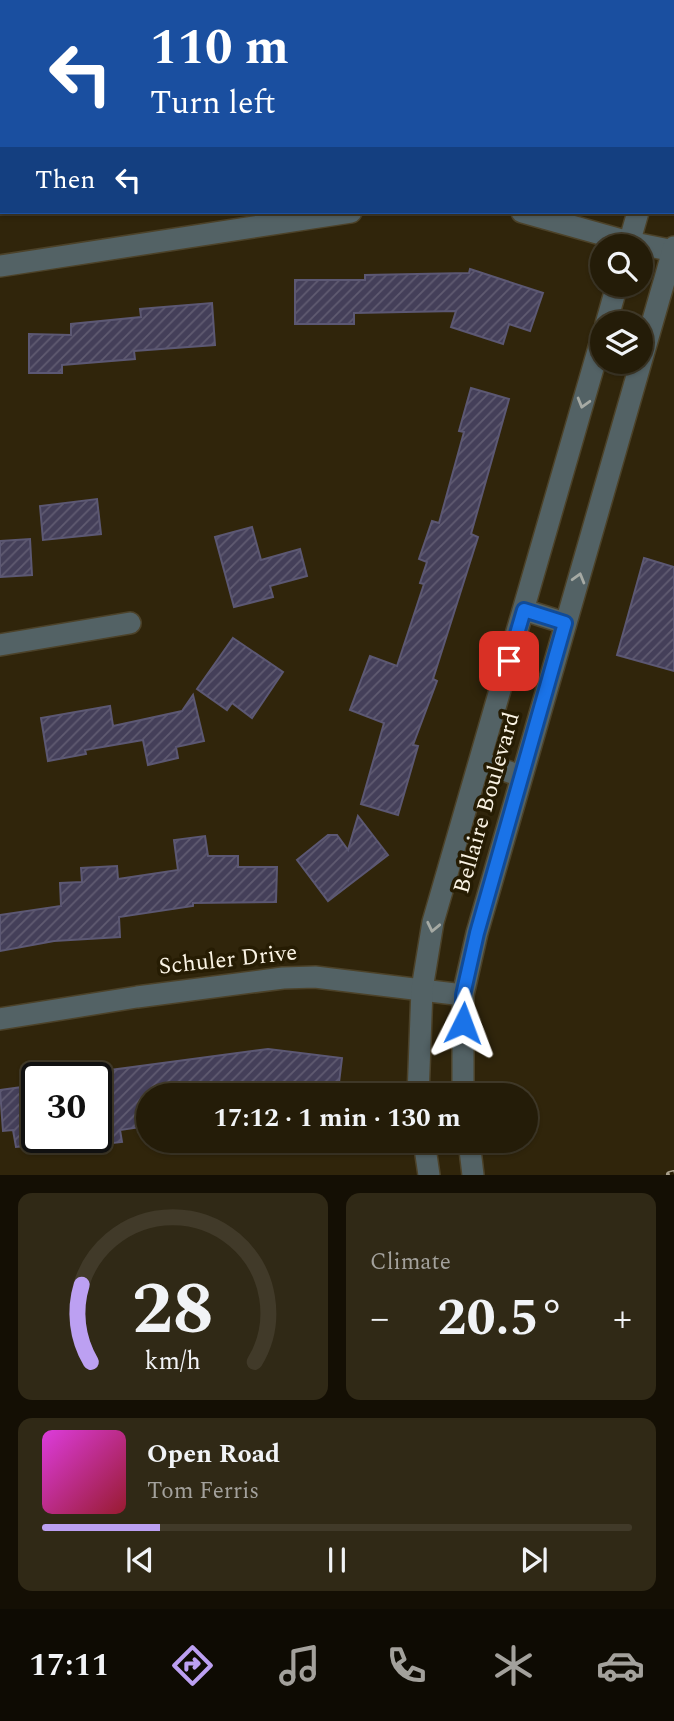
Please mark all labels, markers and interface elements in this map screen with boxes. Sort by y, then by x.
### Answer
text: 110 m [150,11,289,86]
icon: left [35,28,126,119]
text: Turn left [150,79,276,128]
text: Then [35,160,95,200]
icon: left [109,161,147,199]
map controls [590,234,653,374]
button: search [590,234,653,297]
button: layers [590,311,653,374]
one-way arrow [577,396,592,408]
one-way arrow [570,572,585,584]
pin [479,631,539,691]
icon: arrive [490,642,528,680]
street label: Bellaire Boulevard [444,708,530,898]
one-way arrow [426,921,441,933]
street label: Schuler Drive [157,935,299,985]
position arrow [426,986,500,1060]
speed limit sign: 30 [21,1062,112,1153]
text: 17:12 · 1 min · 130 m [213,1098,461,1138]
text: Climate [370,1245,451,1280]
text: 28 [132,1256,214,1367]
text: 20.5° [437,1279,565,1358]
text: − [370,1290,389,1348]
text: + [613,1290,632,1348]
text: km/h [145,1343,201,1381]
text: Open Road [147,1434,280,1474]
text: Tom Ferris [147,1474,259,1509]
icon: previous [121,1541,159,1579]
icon: pause [318,1541,356,1579]
icon: next [515,1541,553,1579]
text: 17:11 [29,1641,109,1690]
icon: directions [168,1641,217,1690]
icon: music [275,1641,324,1690]
icon: phone [382,1641,431,1690]
icon: climate [489,1641,538,1690]
icon: car [596,1641,645,1690]

